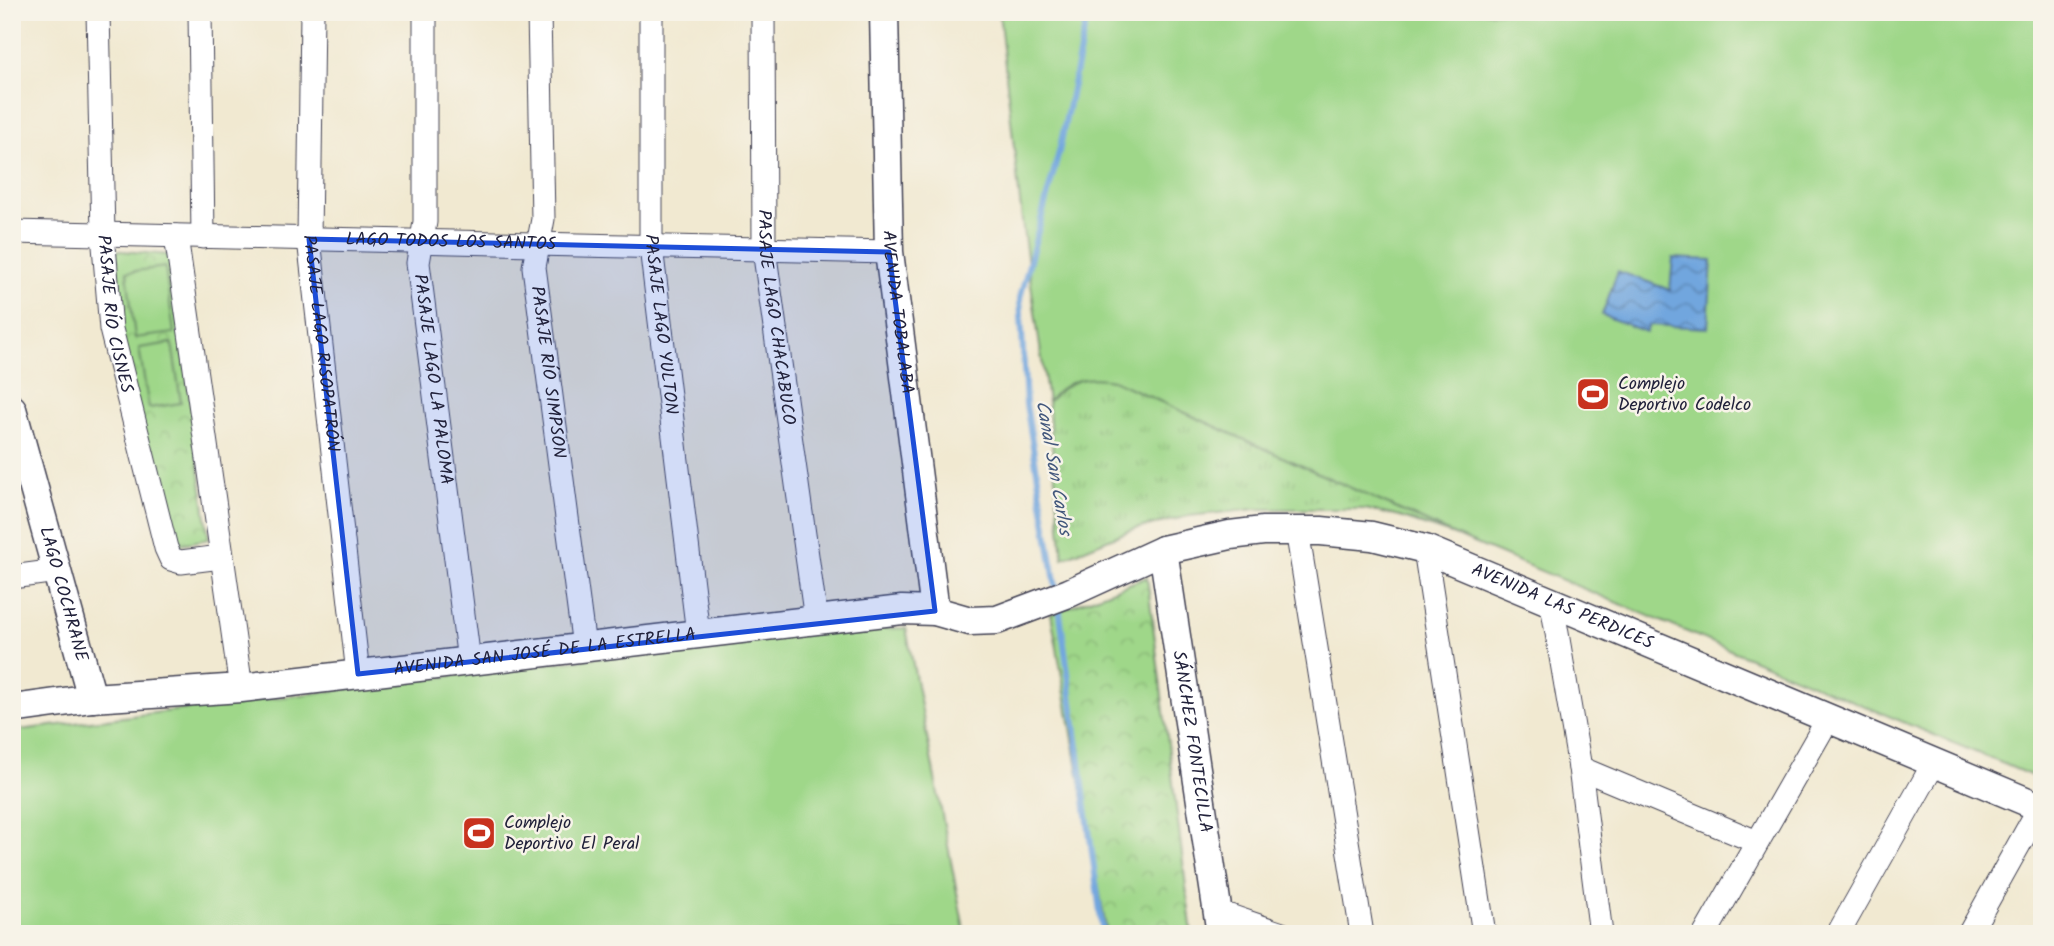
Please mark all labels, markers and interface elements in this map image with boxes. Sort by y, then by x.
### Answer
street label: PASAJE LAGO CHACABUCO [749,209,803,427]
street label: LAGO TODOS LOS SANTOS [345,225,557,259]
street label: AVENIDA TOBALABA [874,230,922,396]
street label: PASAJE LAGO RISOPATRÓN [294,233,347,453]
street label: PASAJE RÍO CISNES [89,234,141,397]
street label: PASAJE LAGO YULTON [636,234,686,416]
street label: PASAJE LAGO LA PALOMA [405,272,461,487]
street label: PASAJE RÍO SIMPSON [522,284,574,460]
place label: Complejo Deportivo Codelco [1618,370,1751,420]
sports icon: Complejo Deportivo Codelco [1574,375,1612,413]
water label: Canal San Carlos [1026,398,1080,540]
street label: LAGO COCHRANE [31,523,96,665]
street label: AVENIDA LAS PERDICES [1467,556,1658,658]
street label: AVENIDA SAN JOSÉ DE LA ESTRELLA [392,620,698,684]
street label: SÁNCHEZ FONTECILLA [1164,649,1220,835]
place label: Complejo Deportivo El Peral [504,809,640,859]
sports icon: Complejo Deportivo El Peral [460,814,498,852]

